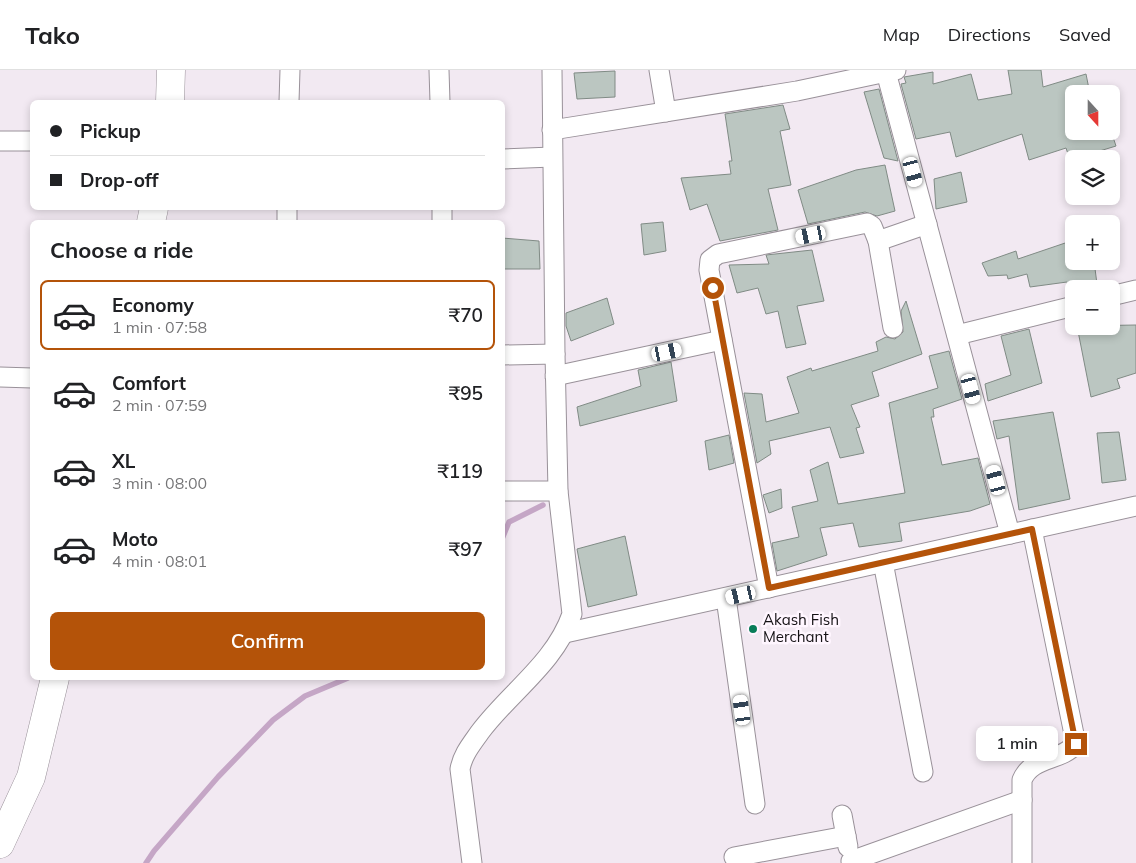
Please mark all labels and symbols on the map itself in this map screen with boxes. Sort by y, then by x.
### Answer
north arrow [1065,85,1120,140]
car [901,156,924,188]
car [794,225,827,245]
route start [702,277,724,299]
car [650,342,683,362]
car [959,373,982,405]
car [984,464,1007,496]
car [724,584,757,606]
place label: Akash Fish Merchant [763,610,839,646]
marker: Akash Fish Merchant [747,623,759,635]
car [732,694,751,726]
callout: 1 min [976,726,1058,762]
route end [1065,733,1087,755]

